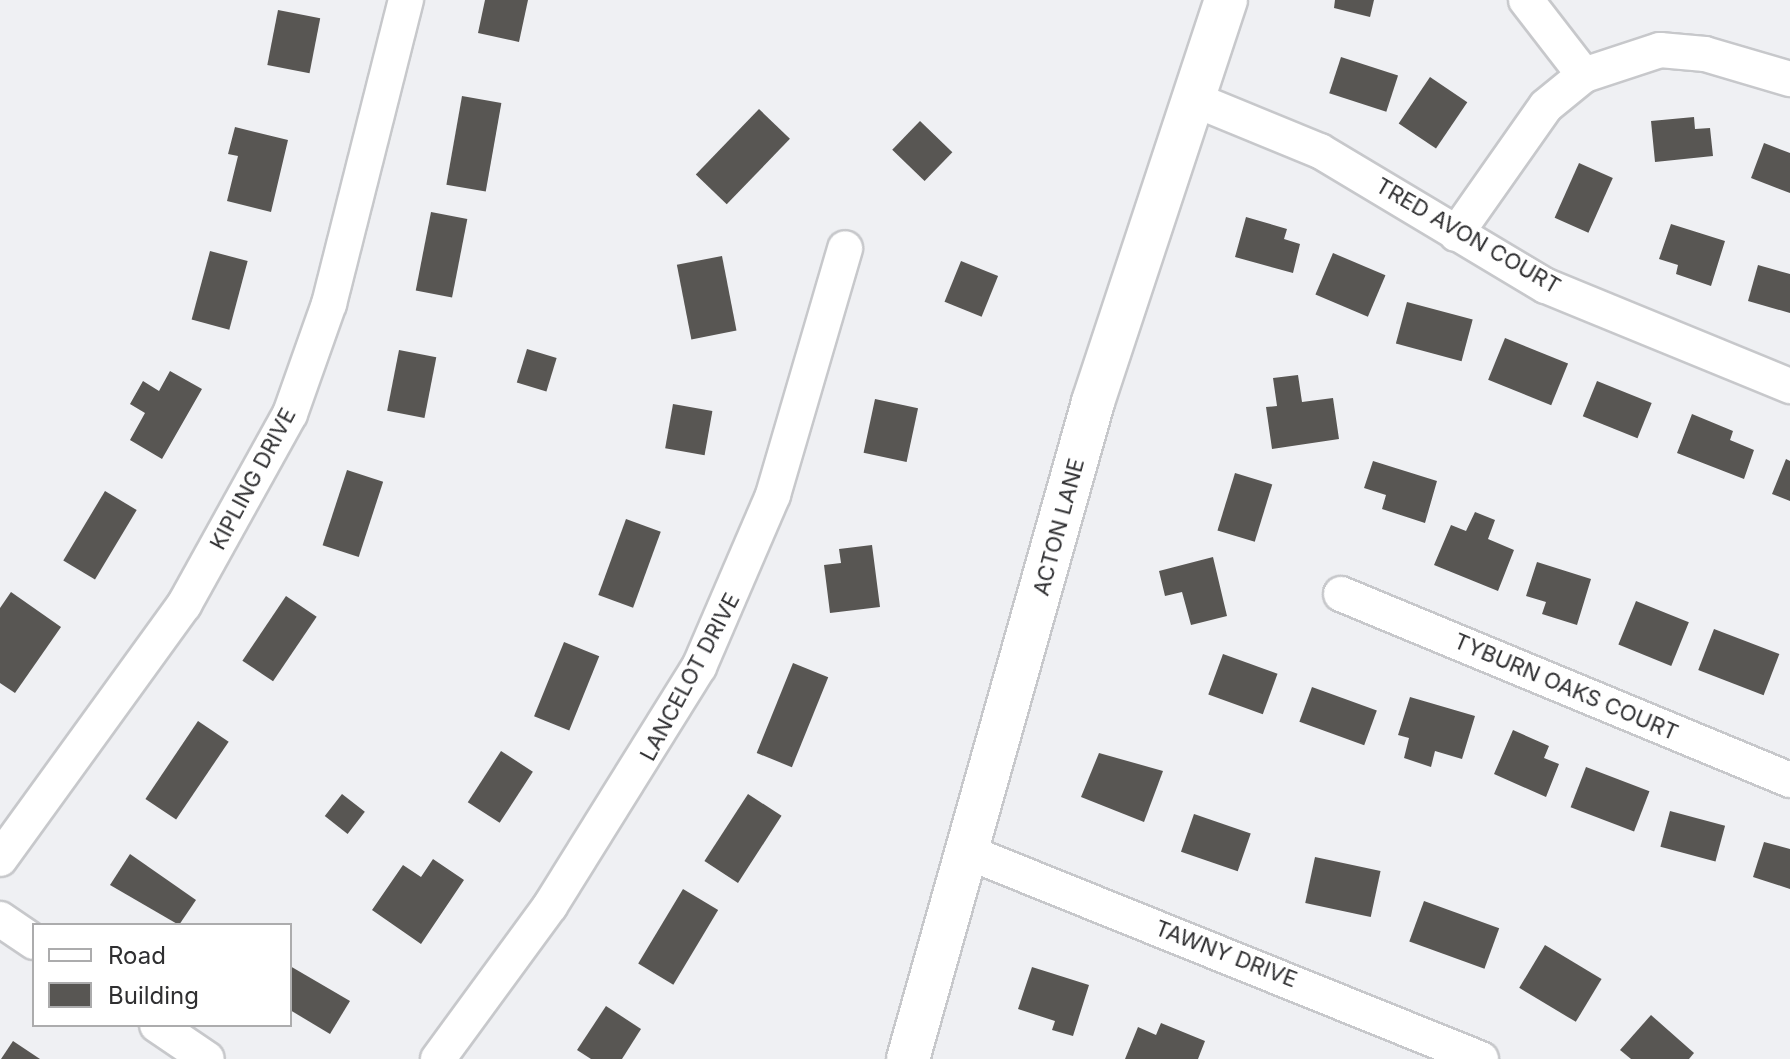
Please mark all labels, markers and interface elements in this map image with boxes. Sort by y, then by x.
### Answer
street label: TRED AVON COURT [1371,172,1565,300]
street label: KIPLING DRIVE [205,404,301,554]
street label: ACTON LANE [1028,455,1090,599]
street label: LANCELOT DRIVE [635,589,745,765]
street label: TYBURN OAKS COURT [1450,628,1682,746]
street label: TAWNY DRIVE [1151,915,1301,993]
legend [32,923,292,1027]
text: Road [108,941,166,970]
text: Building [108,981,199,1010]

